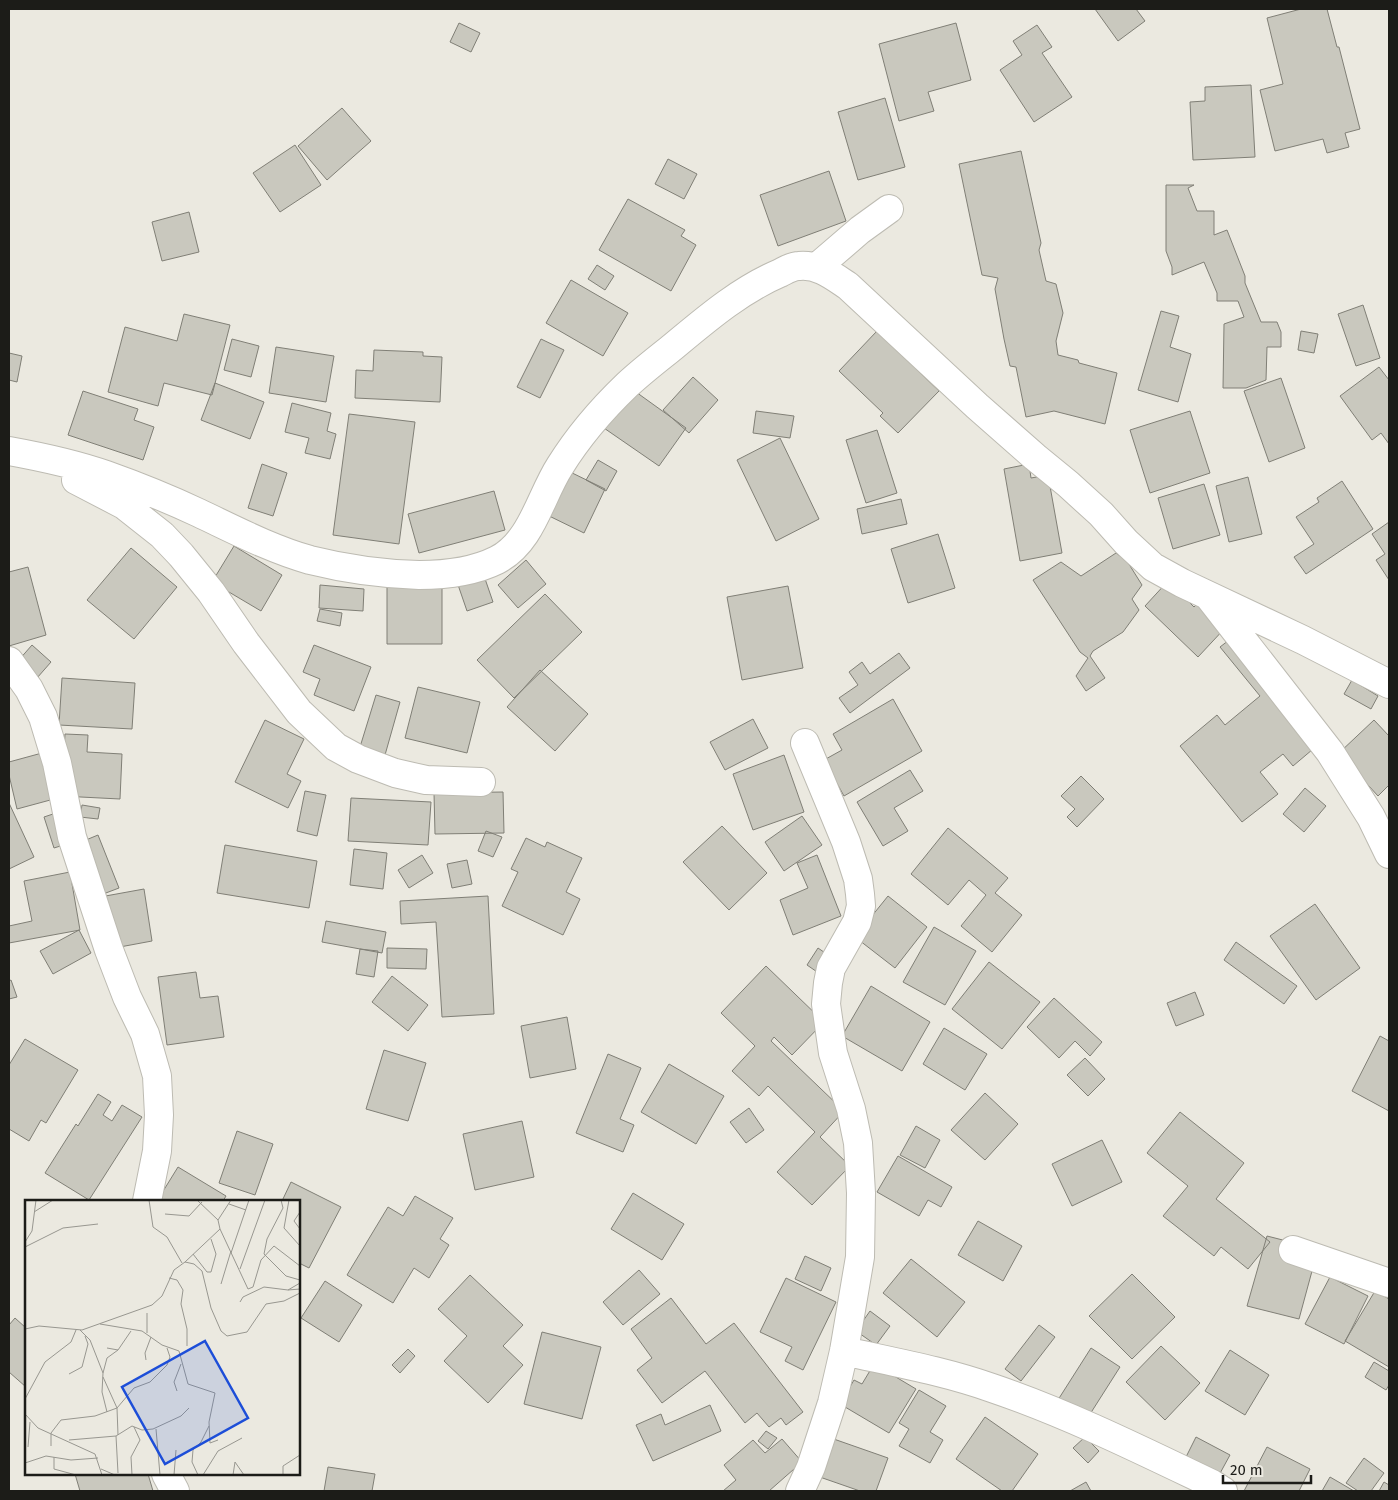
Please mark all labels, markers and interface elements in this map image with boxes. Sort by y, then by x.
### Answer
inset map [25,1200,300,1475]
scale bar [1223,1452,1310,1484]
text: 20 m [1230,1461,1263,1479]

